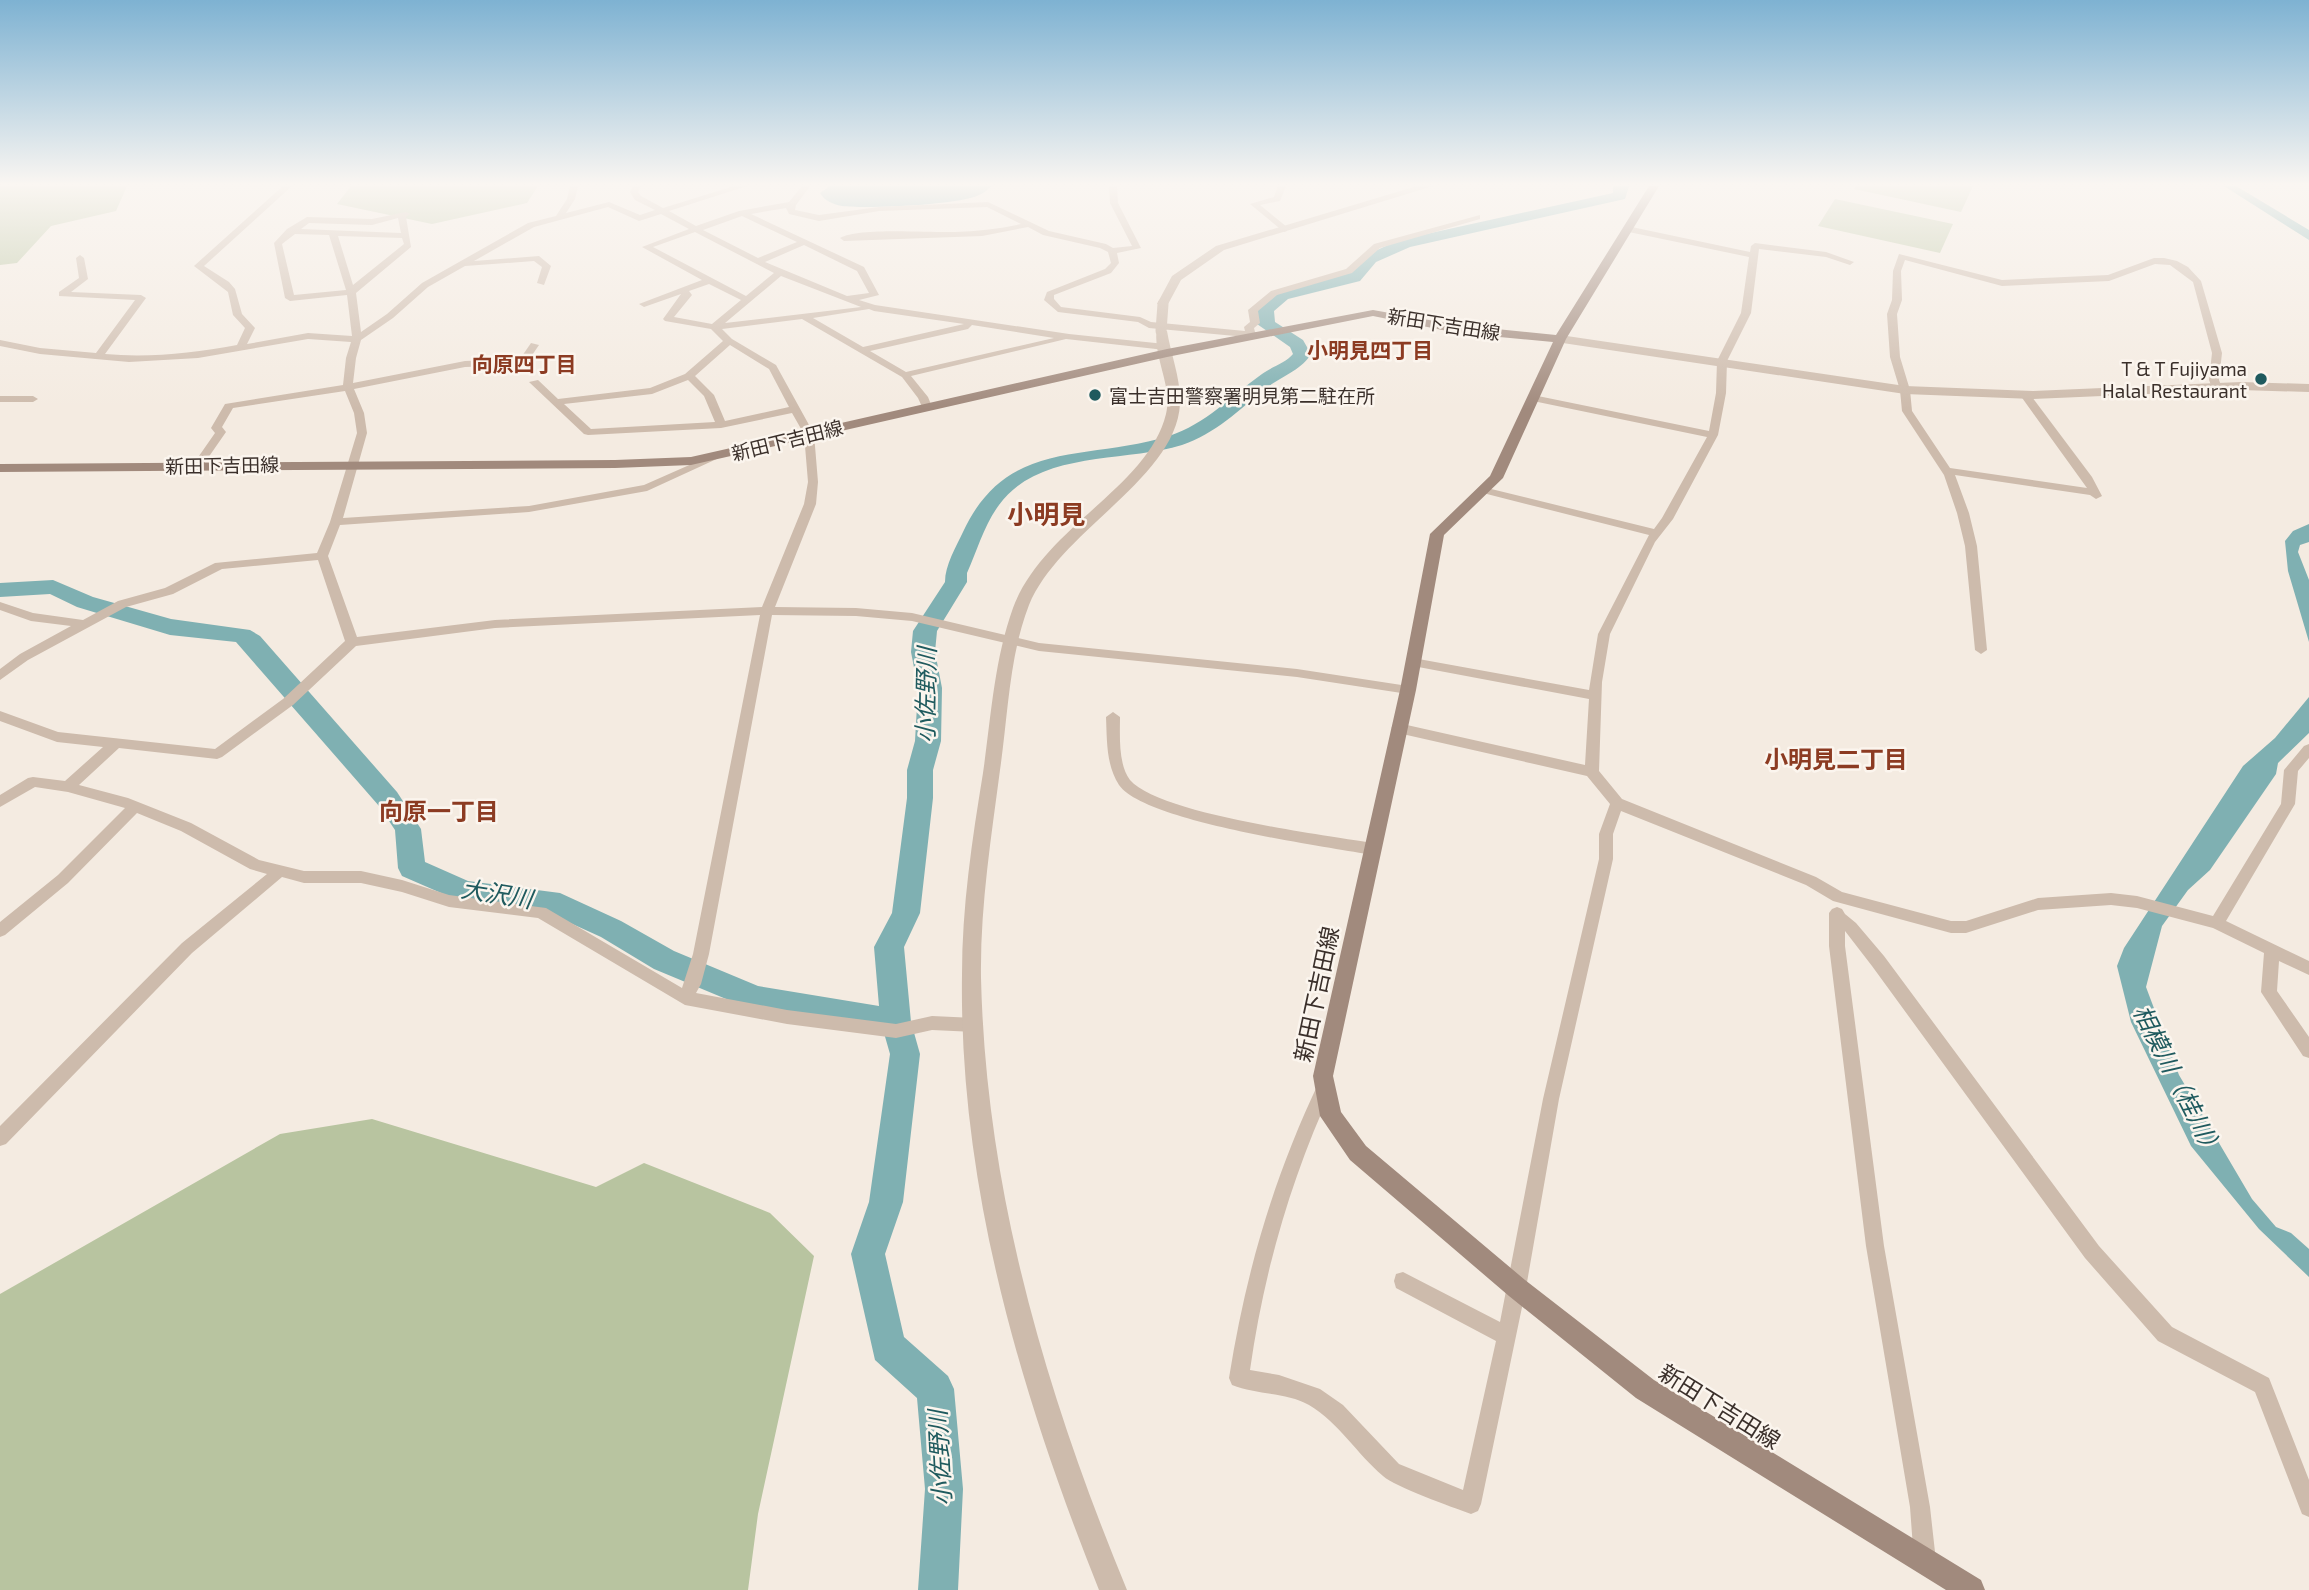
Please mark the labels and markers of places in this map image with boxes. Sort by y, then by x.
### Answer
place label: T & T Fujiyama Halal Restaurant [2102,357,2247,402]
marker: T & T Fujiyama Halal Restaurant [2253,371,2269,387]
place label: 富士吉田警察署明見第二駐在所 [1109,384,1375,407]
marker: 富士吉田警察署明見第二駐在所 [1087,387,1103,403]

